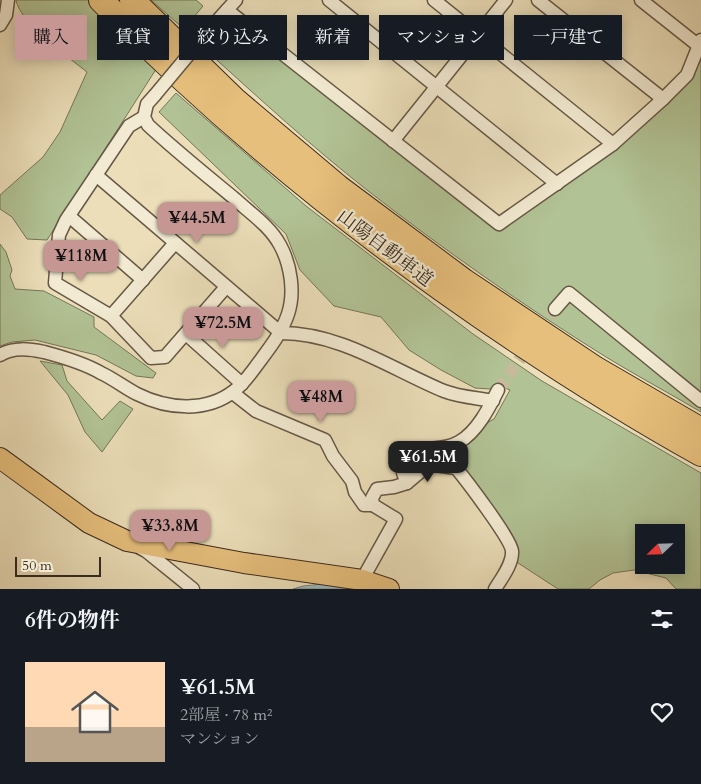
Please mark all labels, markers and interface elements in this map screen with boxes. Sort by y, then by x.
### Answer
chip: 購入 [15,15,87,60]
chip: 賃貸 [97,15,169,60]
chip: 絞り込み [179,15,287,60]
chip: 新着 [297,15,369,60]
chip: マンション [379,15,504,60]
chip: 一戸建て [514,15,622,60]
pin: ¥44.5M [156,202,238,244]
street label: 山陽自動車道 [332,203,438,293]
text: ¥44.5M [168,207,226,229]
pin: ¥118M [46,240,116,282]
text: ¥118M [55,245,107,267]
pin: ¥72.5M [182,306,264,349]
text: ¥72.5M [194,312,252,334]
pin: ¥48M [291,380,351,423]
text: ¥48M [299,386,343,408]
pin: ¥61.5M [387,440,469,483]
text: ¥61.5M [399,446,457,468]
pin: ¥33.8M [129,510,211,552]
text: ¥33.8M [141,515,199,537]
north arrow [635,524,685,574]
map controls [635,524,685,574]
scale bar [15,554,101,577]
text: 50 m [22,556,52,575]
icon: filters [648,605,676,633]
text: 6件の物件 [25,606,120,635]
text: ¥61.5M [180,673,256,702]
icon: home [65,682,125,742]
icon: heart [648,698,676,726]
text: 2部屋 · 78 m² [180,704,272,726]
text: マンション [180,728,259,750]

